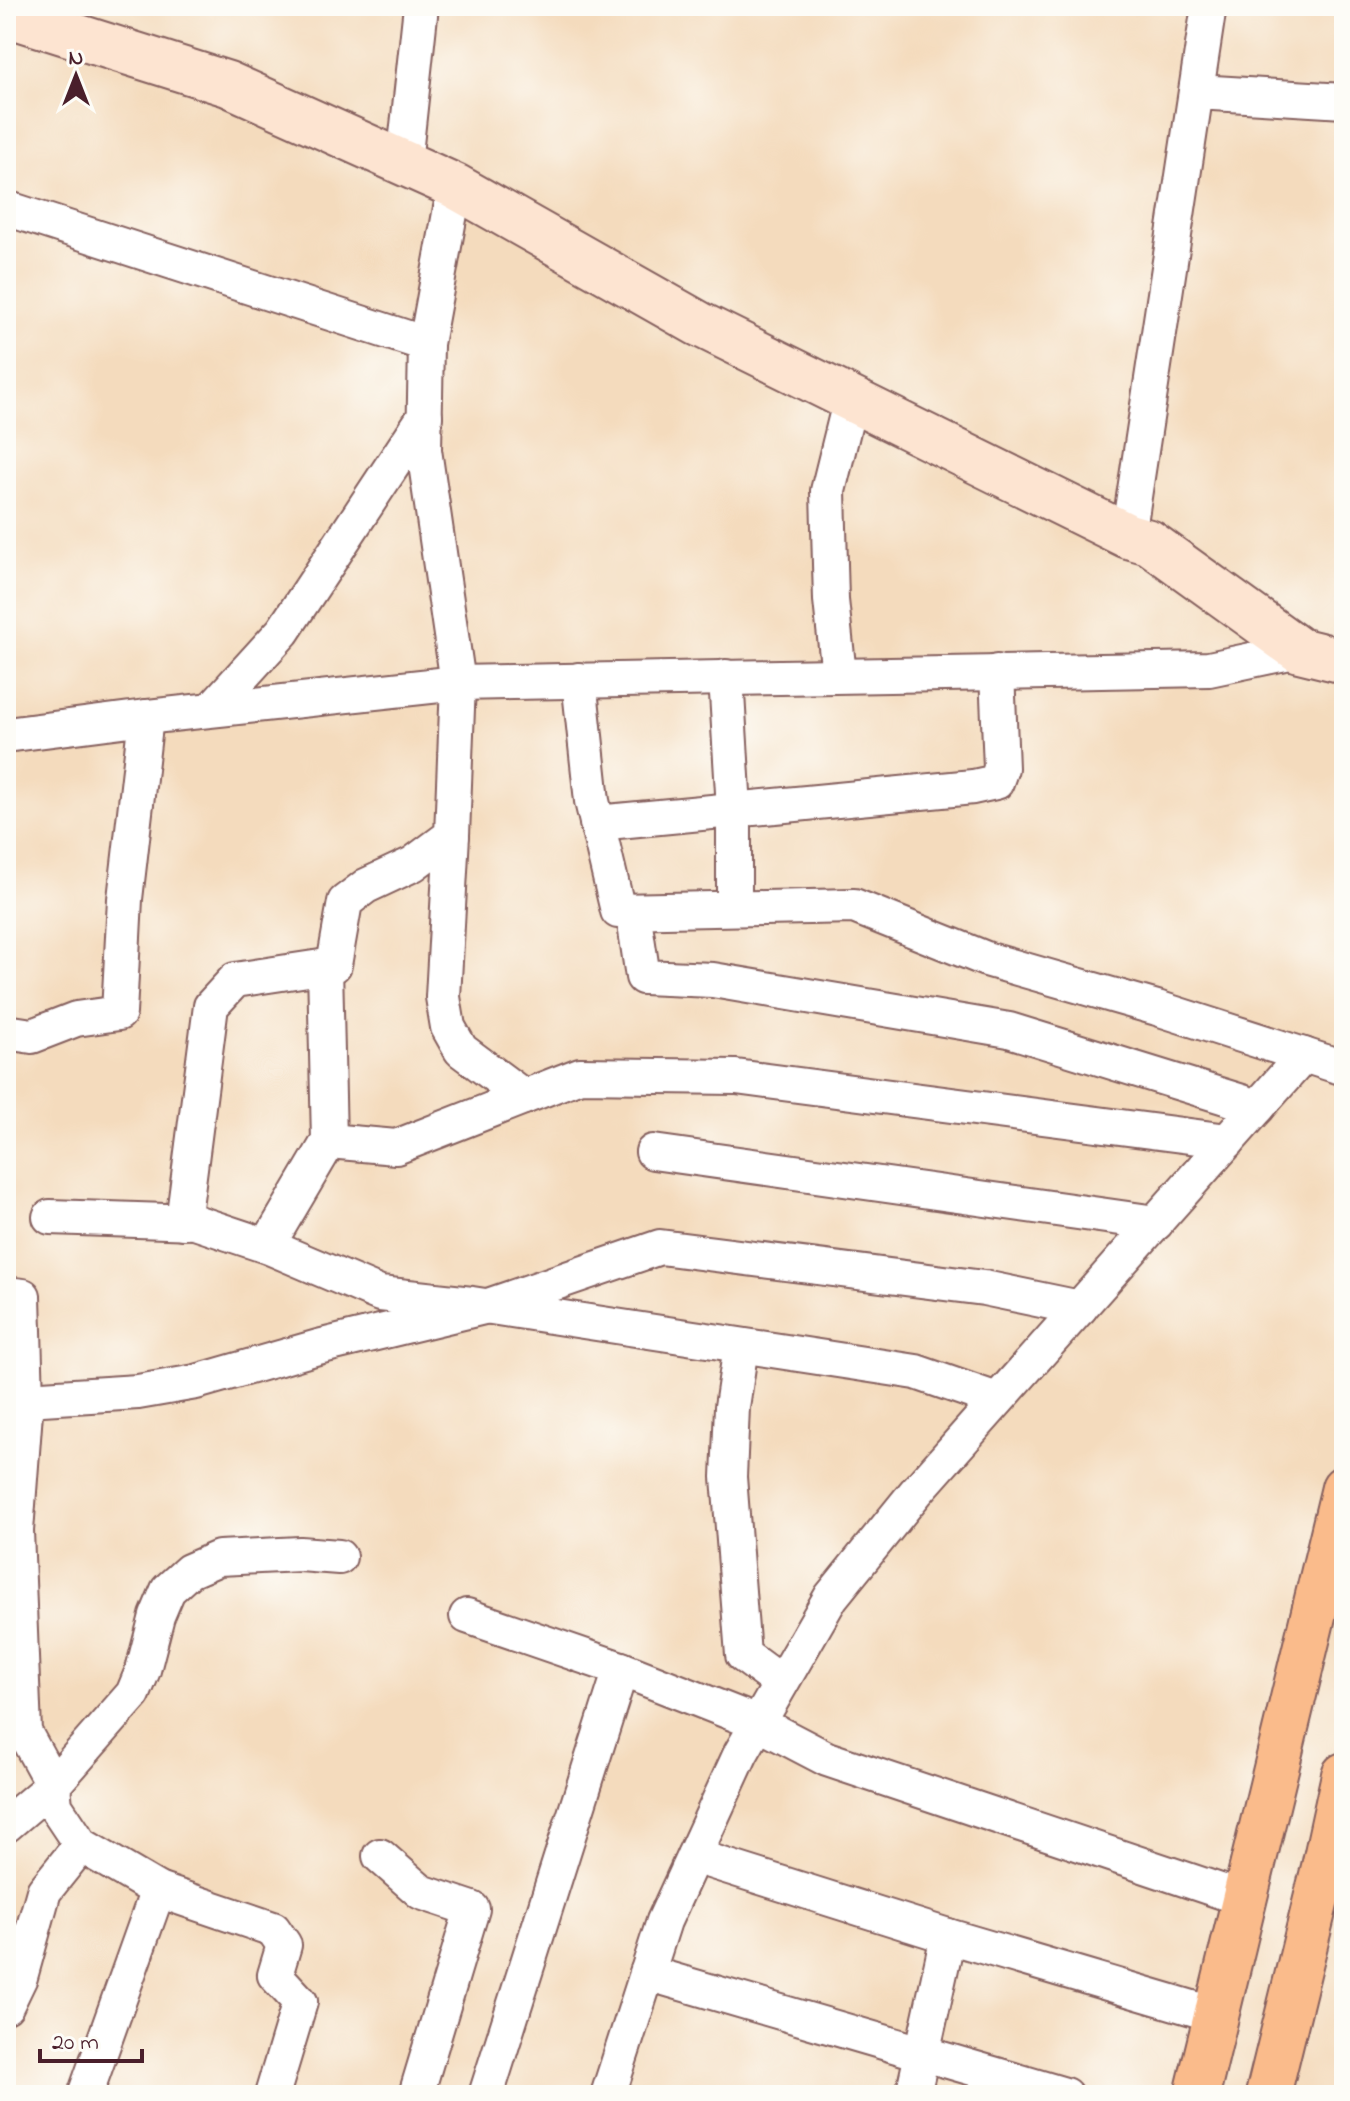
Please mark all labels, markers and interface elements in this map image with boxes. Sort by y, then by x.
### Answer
north arrow [36,36,116,116]
text: N [69,43,83,75]
scale bar [40,2013,142,2063]
text: 20 m [52,2026,99,2061]

